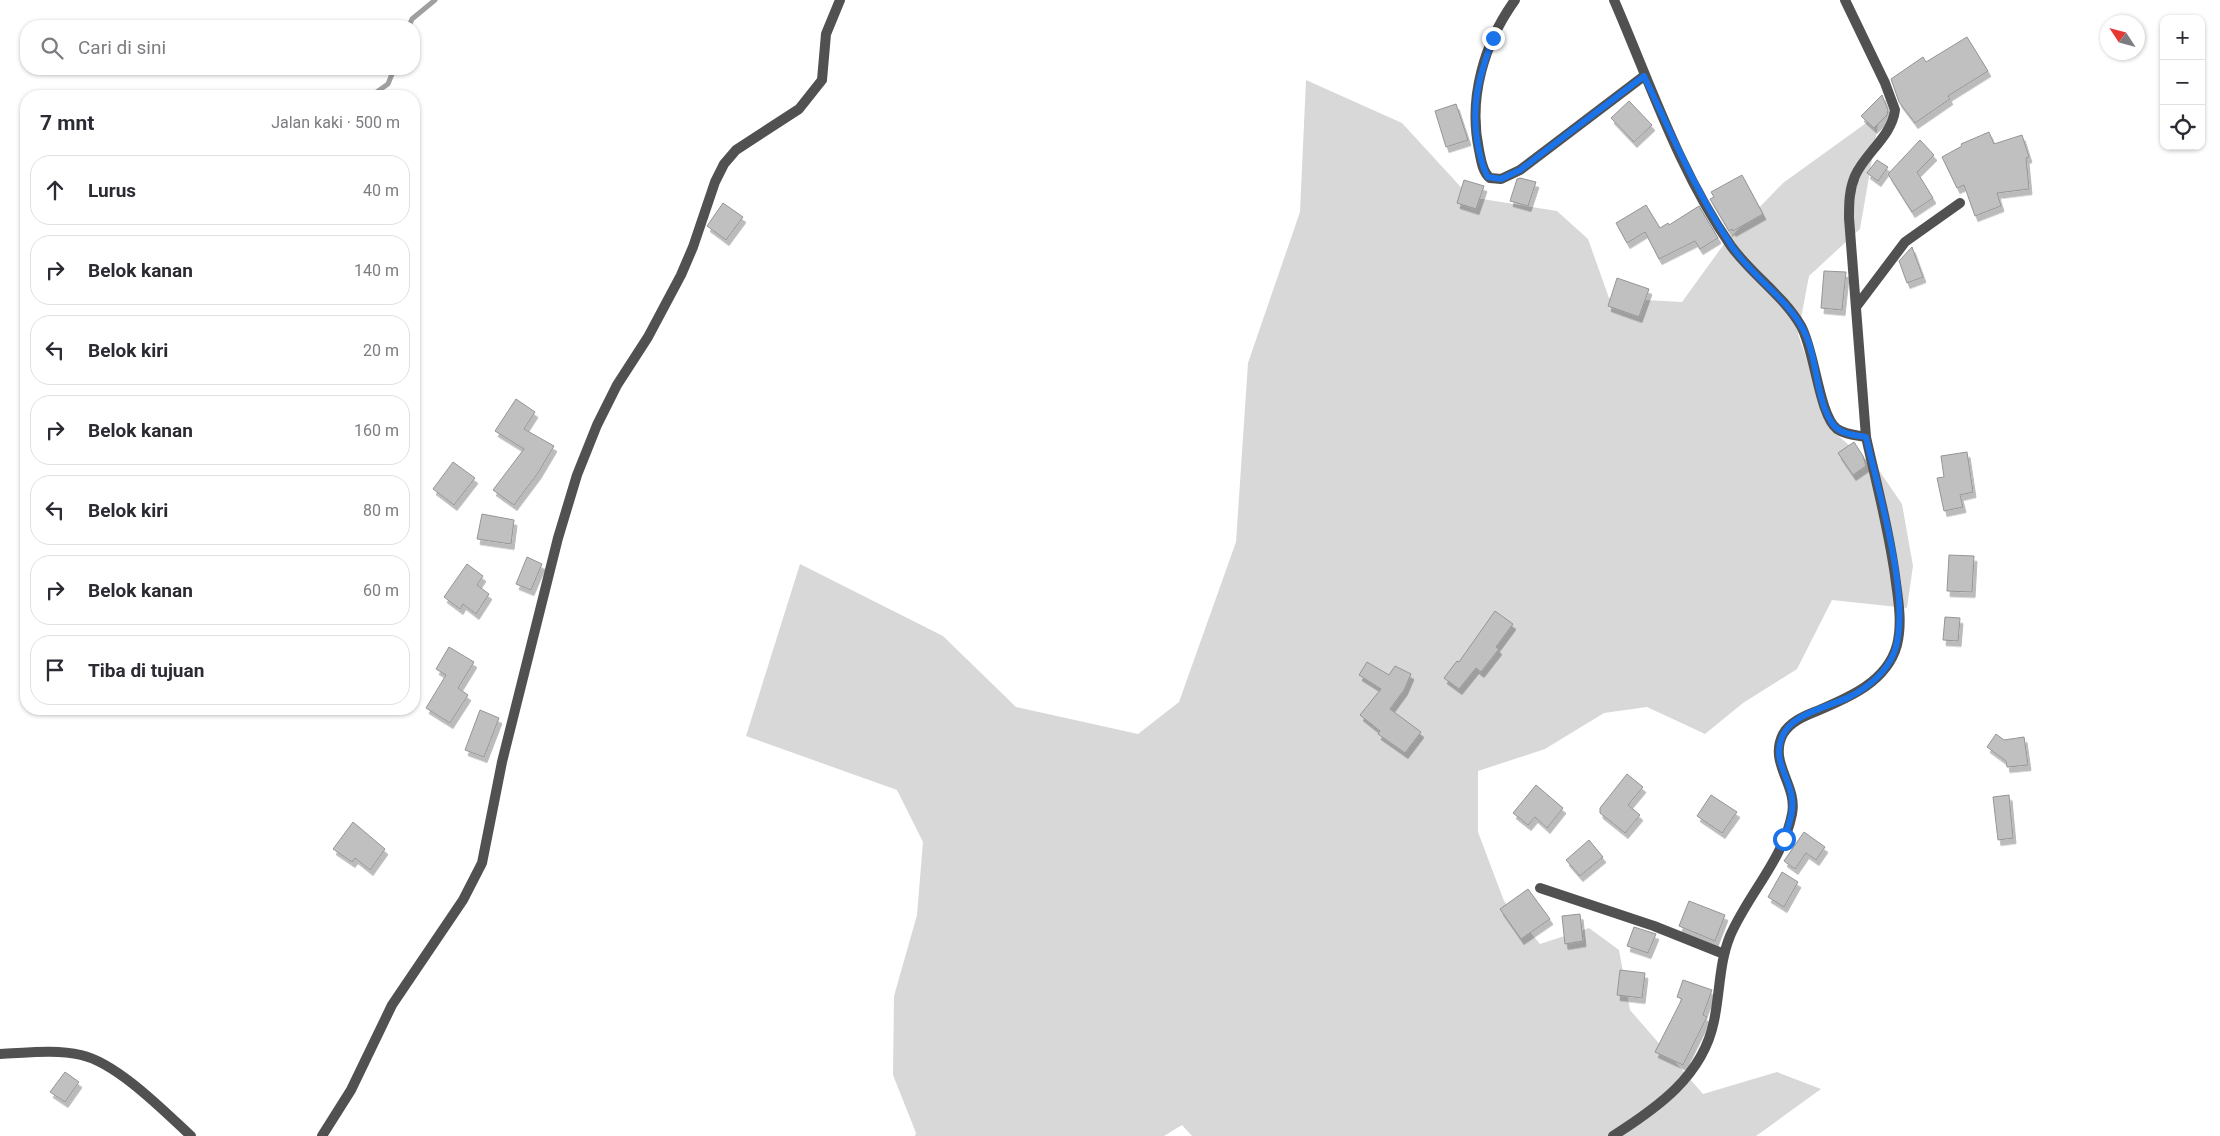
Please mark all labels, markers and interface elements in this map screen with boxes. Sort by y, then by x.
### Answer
north arrow [2100,15,2145,60]
map controls [2160,15,2205,150]
button: + [2160,15,2205,60]
search box [20,20,420,75]
route end [1482,27,1505,50]
icon: search [38,34,66,62]
text: Cari di sini [78,36,166,59]
button: − [2160,60,2205,105]
button: locate [2160,105,2205,150]
text: 7 mnt [40,111,94,135]
text: Jalan kaki · 500 m [271,113,400,132]
icon: ahead [41,176,69,204]
text: Lurus [88,179,136,202]
text: 40 m [363,181,399,200]
icon: right [41,256,69,284]
text: Belok kanan [88,259,193,282]
text: 140 m [354,261,399,280]
icon: left [41,336,69,364]
text: Belok kiri [88,339,168,362]
text: 20 m [363,341,399,360]
icon: right [41,416,69,444]
text: Belok kanan [88,419,193,442]
text: 160 m [354,421,399,440]
icon: left [41,496,69,524]
text: Belok kiri [88,499,168,522]
text: 80 m [363,501,399,520]
icon: right [41,576,69,604]
text: Belok kanan [88,579,193,602]
text: 60 m [363,581,399,600]
icon: arrive [41,656,69,684]
text: Tiba di tujuan [88,659,204,682]
route start [1773,828,1796,851]

